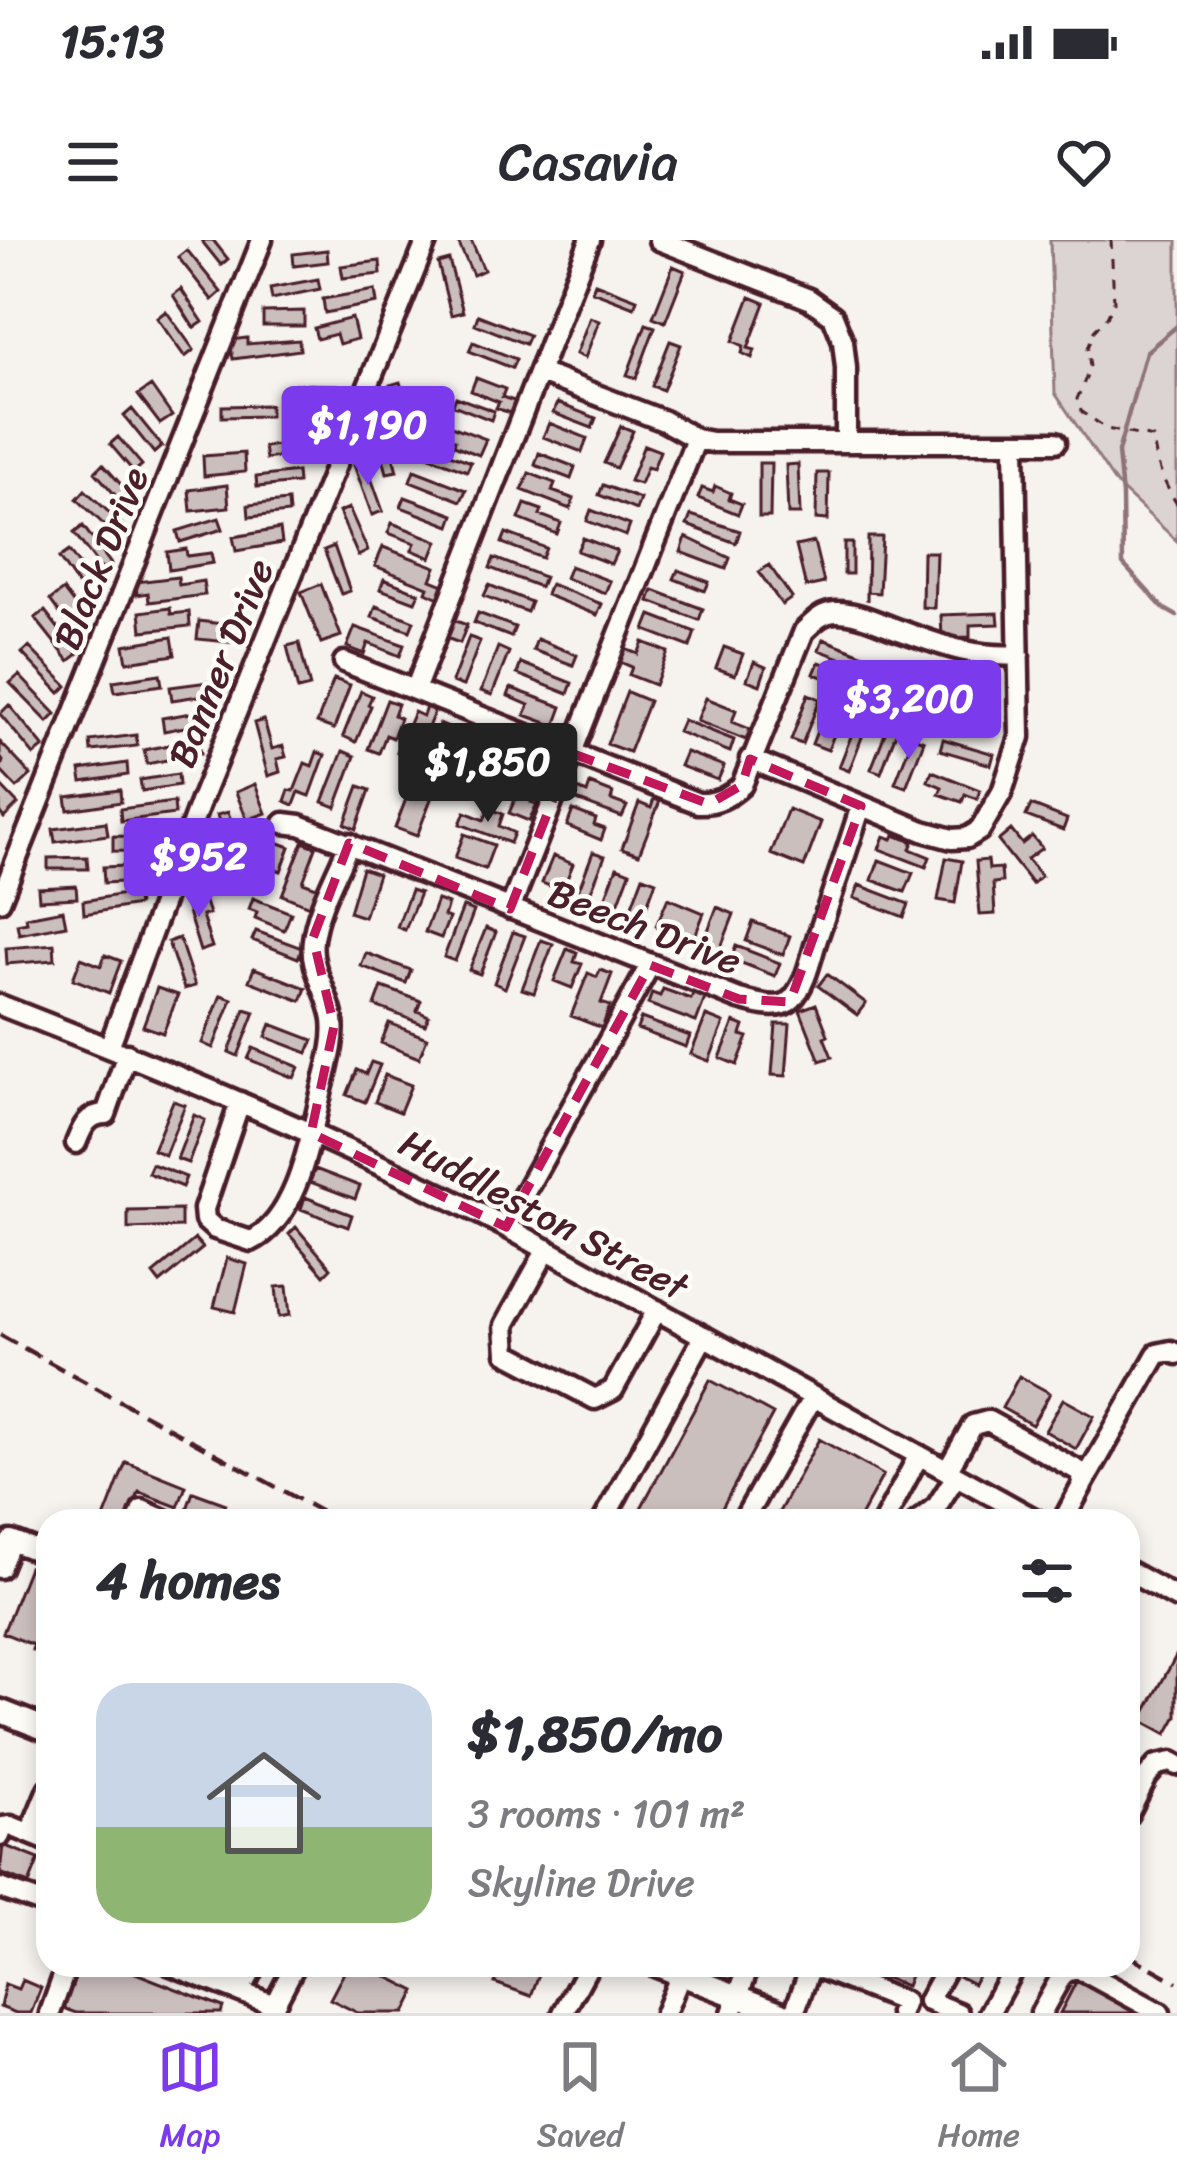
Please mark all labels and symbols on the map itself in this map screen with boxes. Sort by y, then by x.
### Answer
pin: $1,190 [270,386,466,488]
street label: Black Drive [32,456,169,660]
street label: Banner Drive [147,548,294,778]
pin: $3,200 [811,660,1007,762]
pin: $1,850 [390,723,586,825]
pin: $952 [128,818,270,920]
street label: Beech Drive [538,858,752,995]
street label: Huddleston Street [386,1109,702,1321]

